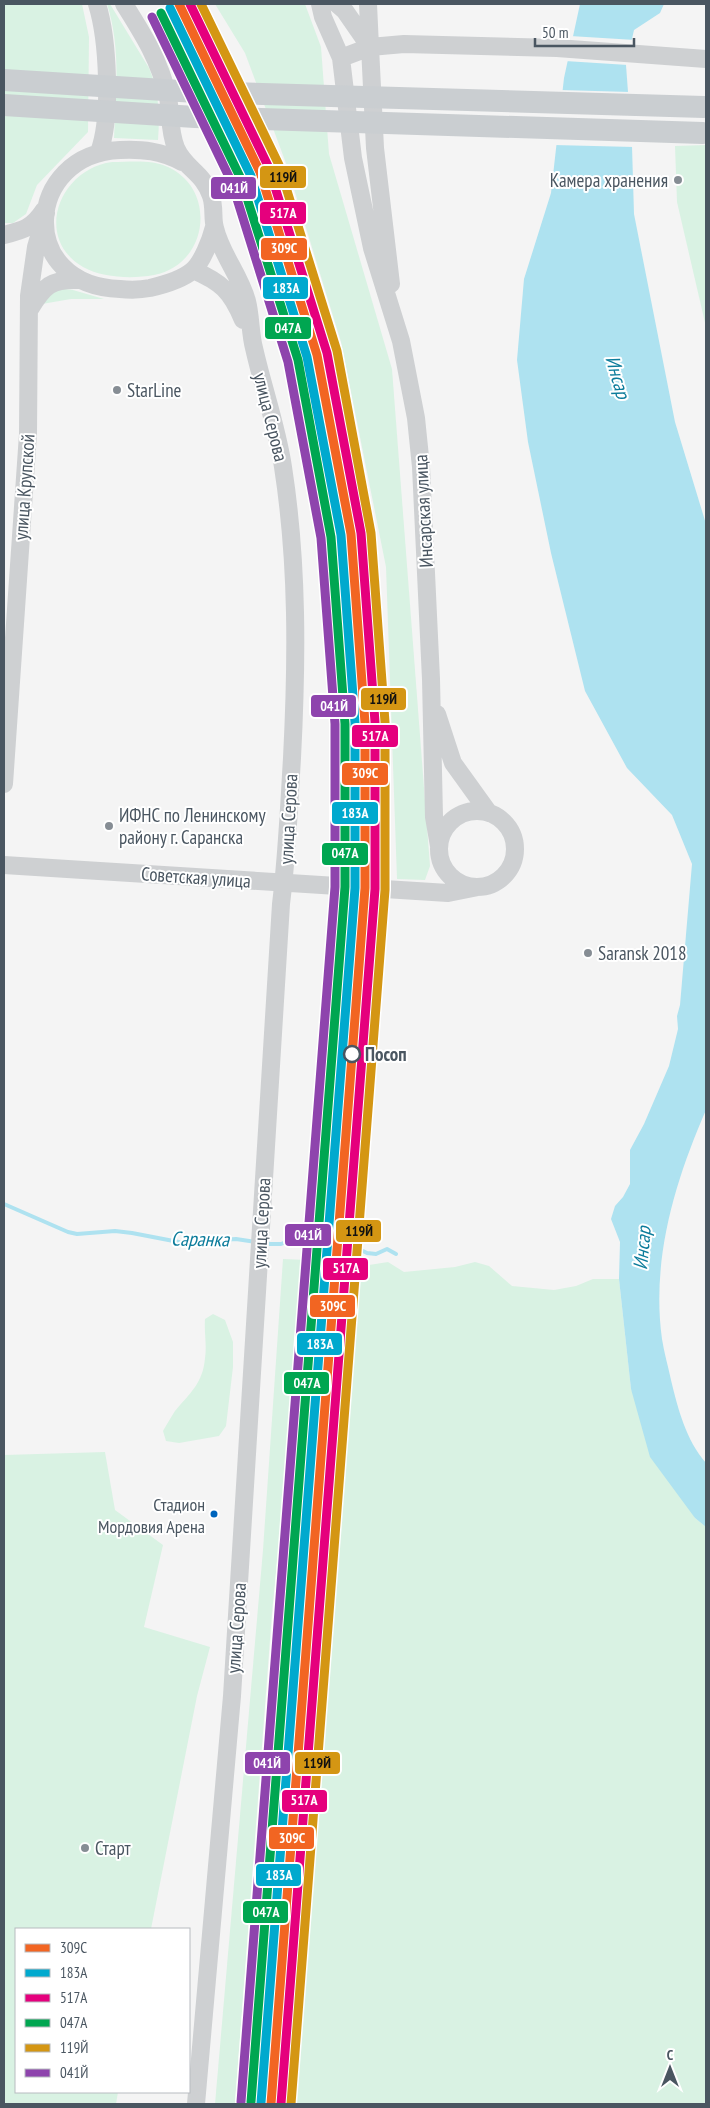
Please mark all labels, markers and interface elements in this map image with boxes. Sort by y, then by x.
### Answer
scale bar [535,15,634,47]
text: 50 m [542,23,568,42]
line badge: 119Й [259,165,307,189]
text: 119Й [269,168,297,186]
place label: Камера хранения [550,168,668,192]
marker: Камера хранения [672,174,684,186]
line badge: 041Й [210,176,257,200]
text: 041Й [220,179,248,197]
line badge: 517А [259,201,307,225]
text: 517А [269,204,298,222]
line badge: 309С [260,237,308,261]
text: 309С [271,239,298,257]
line badge: 183А [262,276,309,300]
text: 183А [272,279,301,297]
line badge: 047А [264,316,312,340]
text: 047А [274,319,303,337]
water label: Инсар [600,353,637,403]
street label: улица Серова [248,370,294,464]
place label: StarLine [127,378,182,402]
marker: StarLine [111,384,123,396]
street label: улица Крупской [8,433,40,541]
street label: Инсарская улица [408,454,438,568]
line badge: 119Й [360,687,407,711]
text: 119Й [369,690,397,708]
line badge: 041Й [310,694,357,718]
text: 041Й [320,697,348,715]
line badge: 517А [351,724,399,748]
text: 517А [361,727,390,745]
line badge: 309С [341,762,389,786]
text: 309С [352,764,379,782]
street label: улица Серова [274,773,302,865]
line badge: 183А [331,801,379,825]
place label: ИФНС по Ленинскому району г. Саранска [119,803,266,849]
text: 183А [341,804,370,822]
marker: ИФНС по Ленинскому району г. Саранска [103,820,115,832]
line badge: 047А [321,842,369,866]
text: 047А [331,844,360,862]
street label: Советская улица [140,861,252,893]
place label: Saransk 2018 [598,941,686,965]
marker: Saransk 2018 [582,947,594,959]
place label: Посоп [365,1042,407,1066]
marker: Посоп [343,1045,361,1063]
street label: улица Серова [247,1177,275,1269]
line badge: 119Й [335,1219,382,1243]
text: 119Й [345,1222,373,1240]
line badge: 041Й [284,1223,332,1247]
water label: Инсар [627,1224,657,1271]
water label: Саранка [171,1225,230,1253]
text: 041Й [294,1226,322,1244]
line badge: 517А [322,1257,369,1281]
text: 517А [332,1259,361,1277]
line badge: 309С [309,1294,356,1318]
text: 309С [320,1297,347,1315]
line badge: 183А [296,1332,343,1356]
text: 183А [306,1335,335,1353]
line badge: 047А [283,1371,330,1395]
text: 047А [293,1374,322,1392]
place label: Стадион Мордовия Арена [98,1493,205,1538]
marker: Стадион Мордовия Арена [209,1509,219,1519]
street label: улица Серова [221,1582,251,1674]
line badge: 041Й [244,1751,291,1775]
line badge: 119Й [294,1751,341,1775]
text: 041Й [253,1754,281,1772]
text: 119Й [303,1754,331,1772]
line badge: 517А [281,1789,328,1813]
text: 517А [290,1791,319,1809]
line badge: 309С [268,1826,315,1850]
text: 309С [279,1829,306,1847]
place label: Старт [95,1836,131,1860]
marker: Старт [79,1842,91,1854]
line badge: 183А [255,1863,302,1887]
text: 183А [265,1866,294,1884]
line badge: 047А [242,1900,289,1924]
text: 047А [252,1903,281,1921]
legend [15,1928,190,2093]
text: 309С [60,1938,87,1957]
text: 183А [60,1963,88,1982]
text: 517А [60,1988,88,2007]
text: 047А [60,2013,88,2032]
text: 119Й [60,2038,88,2057]
north arrow [645,2043,695,2093]
text: С [667,2046,674,2064]
text: 041Й [60,2063,88,2082]

